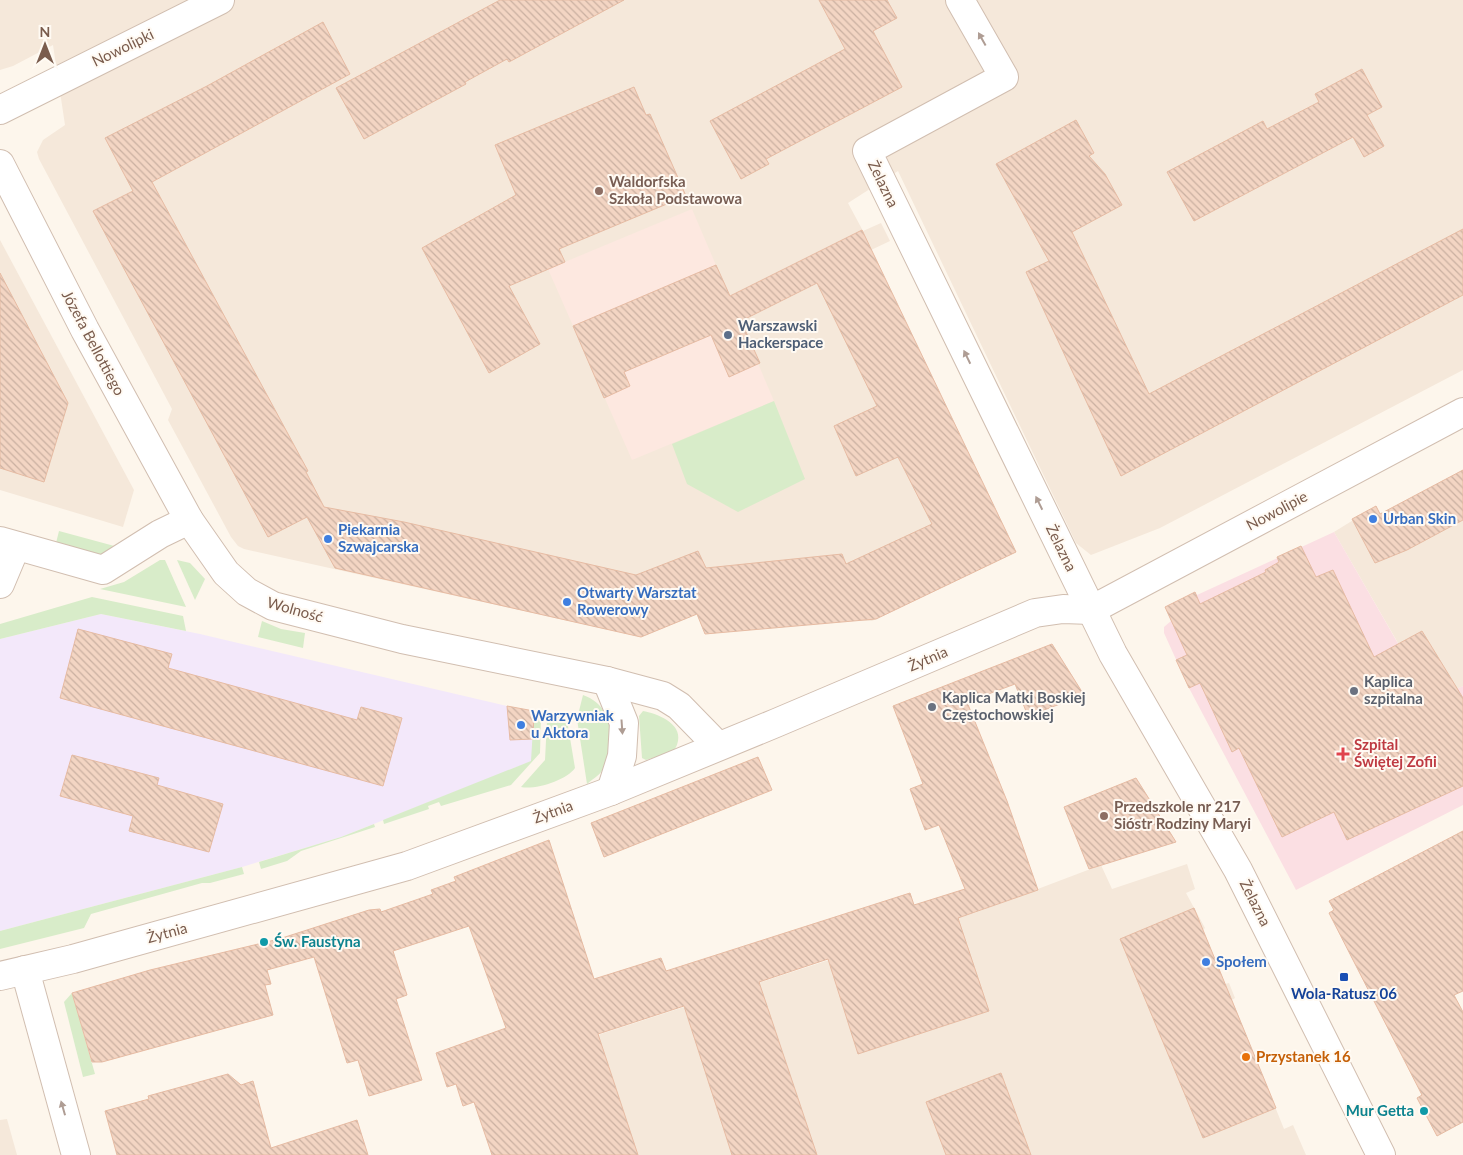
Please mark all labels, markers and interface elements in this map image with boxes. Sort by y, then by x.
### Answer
north arrow [20,20,70,70]
text: N [40,23,50,40]
street label: Nowolipki [89,24,156,70]
one-way arrow [978,31,986,46]
street label: Żelazna [865,157,903,210]
place label: Waldorfska Szkoła Podstawowa [609,172,742,207]
marker: Waldorfska Szkoła Podstawowa [593,185,605,197]
street label: Józefa Bellottiego [59,287,129,398]
place label: Warszawski Hackerspace [738,316,823,351]
marker: Warszawski Hackerspace [722,329,734,341]
one-way arrow [963,350,971,364]
street label: Nowolipie [1243,486,1310,534]
one-way arrow [1034,496,1042,510]
place label: Urban Skin [1383,509,1456,527]
marker: Urban Skin [1367,513,1379,525]
place label: Piekarnia Szwajcarska [338,520,419,555]
street label: Żelazna [1043,521,1081,574]
marker: Piekarnia Szwajcarska [322,533,334,545]
place label: Otwarty Warsztat Rowerowy [577,583,697,618]
street label: Wolność [265,592,325,626]
marker: Otwarty Warsztat Rowerowy [561,596,573,608]
street label: Żytnia [905,642,950,674]
place label: Kaplica szpitalna [1364,672,1423,707]
marker: Kaplica szpitalna [1348,685,1360,697]
place label: Kaplica Matki Boskiej Częstochowskiej [942,688,1086,723]
marker: Kaplica Matki Boskiej Częstochowskiej [926,701,938,713]
place label: Warzywniak u Aktora [531,706,615,741]
marker: Warzywniak u Aktora [515,719,527,731]
one-way arrow [619,719,627,735]
place label: Szpital Świętej Zofii [1354,735,1437,770]
marker: Szpital Świętej Zofii [1336,747,1350,761]
street label: Żytnia [530,796,575,827]
place label: Przedszkole nr 217 Sióstr Rodziny Maryi [1114,797,1251,832]
marker: Przedszkole nr 217 Sióstr Rodziny Maryi [1098,810,1110,822]
street label: Żelazna [1236,876,1275,929]
street label: Żytnia [145,918,189,946]
place label: Św. Faustyna [274,932,361,950]
marker: Św. Faustyna [258,936,270,948]
place label: Społem [1216,952,1267,970]
marker: Społem [1200,956,1212,968]
marker: Wola-Ratusz 06 [1338,971,1350,983]
place label: Wola-Ratusz 06 [1291,984,1397,1002]
place label: Przystanek 16 [1256,1047,1351,1065]
marker: Przystanek 16 [1240,1051,1252,1063]
one-way arrow [58,1100,66,1115]
place label: Mur Getta [1346,1101,1414,1119]
marker: Mur Getta [1418,1105,1430,1117]

